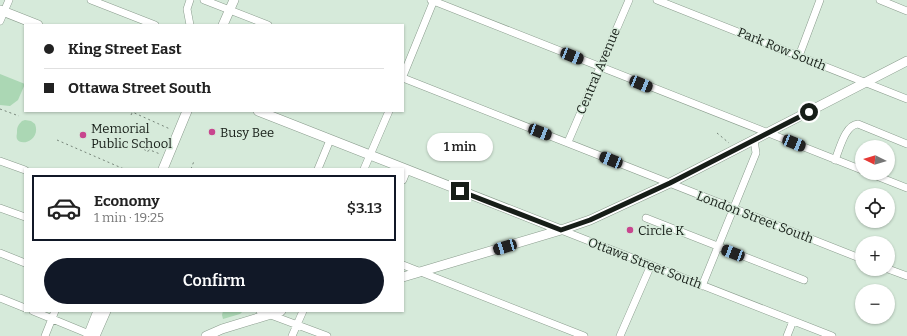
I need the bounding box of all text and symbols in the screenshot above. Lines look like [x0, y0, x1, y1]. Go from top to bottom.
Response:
street label: Park Row South [735, 24, 829, 74]
street label: Central Avenue [573, 25, 623, 117]
text: King Street East [68, 40, 182, 58]
car [559, 46, 585, 66]
car [628, 74, 654, 94]
text: Ottawa Street South [68, 79, 211, 97]
route start [800, 103, 818, 121]
place label: Memorial Public School [91, 121, 172, 151]
car [527, 122, 553, 142]
place label: Busy Bee [220, 125, 274, 140]
marker: Busy Bee [207, 127, 217, 137]
marker: Memorial Public School [78, 130, 88, 140]
callout: 1 min [427, 133, 493, 161]
car [781, 133, 807, 153]
text: 1 min [444, 139, 476, 154]
north arrow [855, 140, 895, 180]
map controls [855, 140, 895, 324]
car [598, 150, 624, 170]
route end [451, 182, 469, 200]
street label: London Street South [694, 188, 816, 246]
button: locate [855, 188, 895, 228]
icon: car [46, 190, 82, 226]
text: Economy [94, 192, 160, 210]
text: $3.13 [347, 199, 382, 217]
text: 1 min · 19:25 [94, 210, 164, 225]
place label: Circle K [638, 223, 685, 238]
marker: Circle K [625, 225, 635, 235]
street label: Ottawa Street South [586, 234, 704, 292]
button: + [855, 236, 895, 276]
car [492, 238, 518, 256]
car [720, 243, 746, 263]
button: Confirm [44, 258, 384, 304]
button: − [855, 284, 895, 324]

